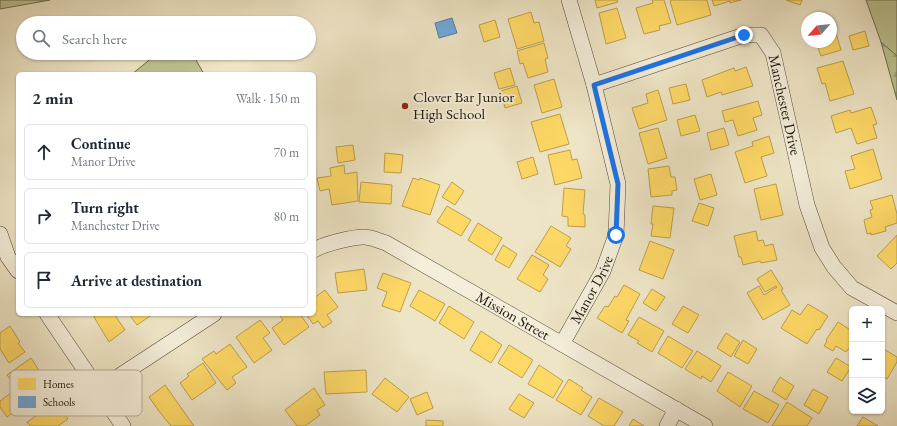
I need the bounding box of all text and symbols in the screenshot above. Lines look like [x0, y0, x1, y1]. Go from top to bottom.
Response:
north arrow [801, 12, 837, 48]
search box [16, 16, 316, 60]
route end [735, 26, 753, 44]
icon: search [30, 27, 52, 49]
text: Search here [62, 29, 127, 48]
street label: Manchester Drive [765, 53, 806, 157]
text: 2 min [32, 87, 73, 109]
place label: Clover Bar Junior High School [413, 87, 514, 123]
text: Walk · 150 m [236, 90, 300, 107]
marker: Clover Bar Junior High School [400, 101, 410, 111]
text: Continue [71, 134, 131, 153]
icon: ahead [33, 141, 55, 163]
text: 70 m [274, 144, 299, 161]
text: Manor Drive [71, 153, 136, 170]
text: Turn right [71, 198, 139, 217]
icon: right [33, 205, 55, 227]
text: 80 m [274, 208, 299, 225]
text: Manchester Drive [71, 217, 160, 234]
route start [607, 226, 625, 244]
street label: Manor Drive [565, 253, 617, 327]
icon: arrive [33, 269, 55, 291]
text: Arrive at destination [71, 271, 202, 290]
street label: Mission Street [473, 287, 554, 344]
map controls [849, 306, 885, 414]
button: + [849, 306, 885, 342]
button: − [849, 342, 885, 378]
legend [10, 370, 142, 416]
text: Homes [43, 377, 74, 391]
button: layers [849, 378, 885, 414]
text: Schools [43, 395, 76, 409]

